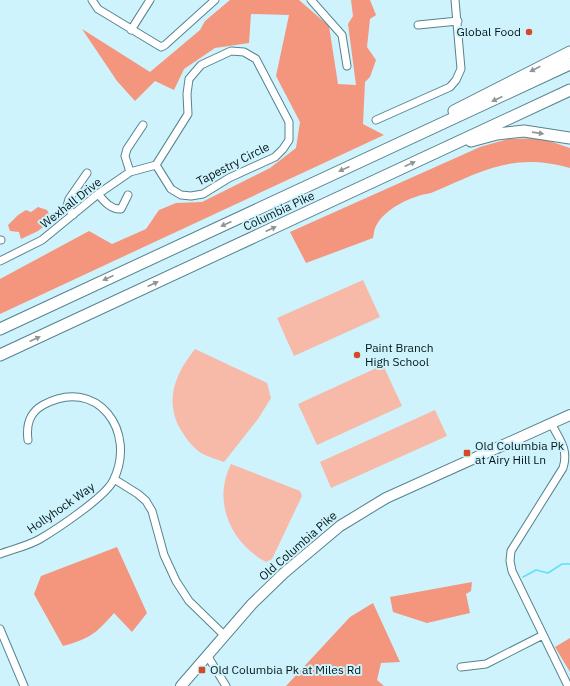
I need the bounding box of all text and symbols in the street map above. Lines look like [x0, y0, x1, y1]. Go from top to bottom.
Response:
place label: Global Food [456, 24, 521, 39]
marker: Global Food [524, 27, 534, 37]
one-way arrow [529, 66, 541, 72]
one-way arrow [491, 96, 502, 102]
one-way arrow [532, 130, 544, 136]
street label: Tapestry Circle [194, 139, 272, 188]
one-way arrow [404, 161, 416, 167]
one-way arrow [339, 166, 350, 172]
street label: Wexhall Drive [37, 174, 105, 231]
street label: Columbia Pike [241, 187, 317, 234]
one-way arrow [221, 221, 232, 227]
one-way arrow [265, 226, 277, 232]
one-way arrow [103, 275, 114, 281]
one-way arrow [147, 281, 159, 287]
one-way arrow [30, 336, 41, 342]
place label: Paint Branch High School [365, 340, 434, 369]
marker: Paint Branch High School [352, 350, 362, 360]
place label: Old Columbia Pk at Airy Hill Ln [475, 438, 565, 467]
marker: Old Columbia Pk at Airy Hill Ln [462, 448, 472, 458]
street label: Hollyhock Way [24, 479, 97, 536]
street label: Old Columbia Pike [256, 507, 340, 584]
place label: Old Columbia Pk at Miles Rd [210, 662, 361, 677]
marker: Old Columbia Pk at Miles Rd [197, 665, 207, 675]

